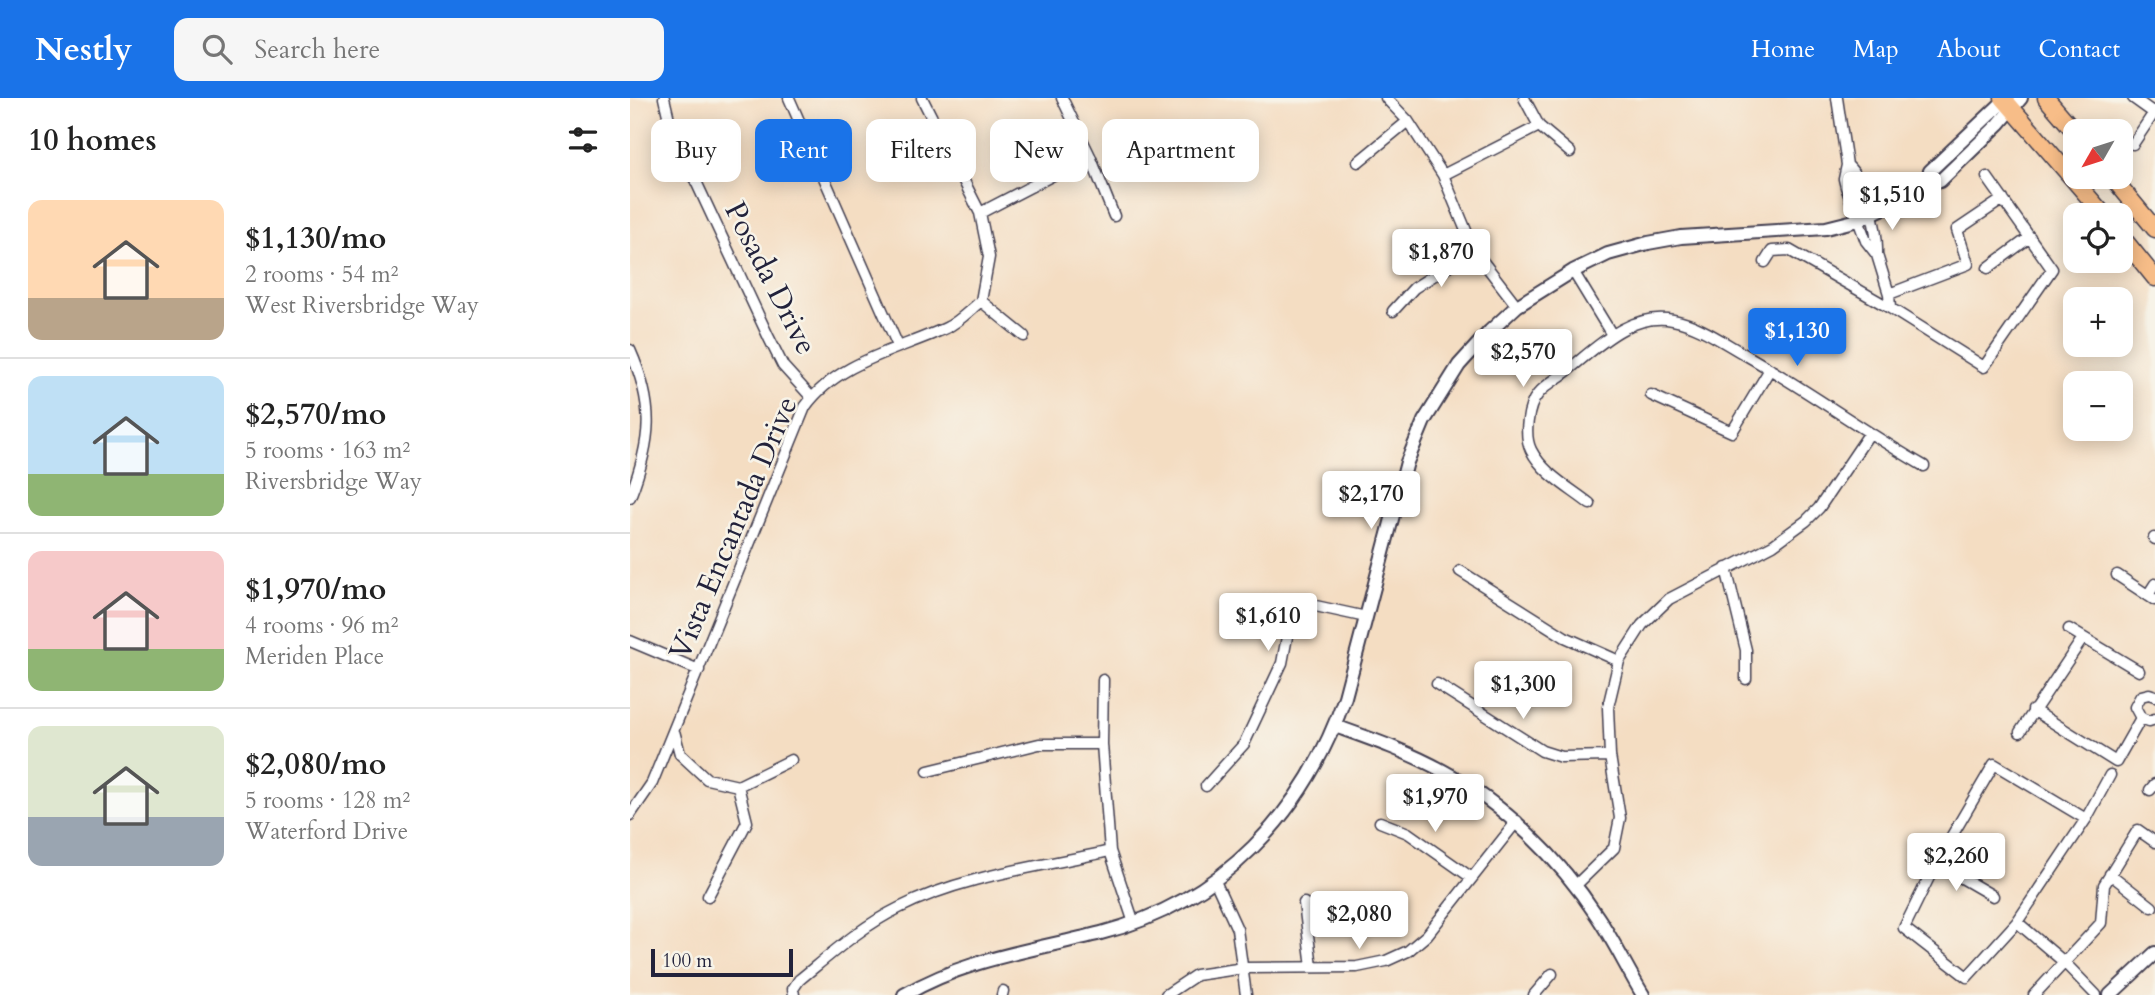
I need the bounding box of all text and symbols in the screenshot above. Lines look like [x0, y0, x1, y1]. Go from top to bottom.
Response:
search box [174, 18, 664, 81]
text: Nestly [35, 27, 132, 72]
icon: search [198, 30, 236, 68]
text: Search here [254, 32, 380, 67]
text: Home [1751, 33, 1815, 66]
text: Map [1853, 33, 1899, 66]
text: About [1937, 33, 2001, 66]
text: Contact [2039, 33, 2120, 66]
chip: Buy [651, 119, 741, 182]
chip: Rent [755, 119, 852, 182]
chip: Filters [866, 119, 976, 182]
chip: New [990, 119, 1088, 182]
chip: Apartment [1102, 119, 1259, 182]
north arrow [2063, 119, 2133, 189]
map controls [2063, 119, 2133, 441]
text: 10 homes [28, 120, 157, 161]
icon: filters [564, 121, 602, 159]
pin: $1,510 [1835, 172, 1949, 232]
text: $1,510 [1859, 179, 1925, 210]
street label: Posada Drive [714, 195, 827, 362]
button: locate [2063, 203, 2133, 273]
text: $1,130/mo [245, 218, 386, 259]
icon: home [84, 228, 168, 312]
pin: $1,870 [1384, 230, 1498, 289]
text: $1,870 [1408, 236, 1474, 267]
text: 2 rooms · 54 m² [245, 259, 398, 290]
button: + [2063, 287, 2133, 357]
text: West Riversbridge Way [245, 290, 479, 321]
pin: $1,130 [1740, 308, 1854, 368]
text: $1,130 [1764, 315, 1830, 346]
pin: $2,570 [1466, 330, 1580, 389]
text: $2,570 [1490, 336, 1556, 367]
button: − [2063, 371, 2133, 441]
street label: Vista Encantada Drive [659, 390, 807, 666]
text: $2,570/mo [245, 394, 386, 435]
icon: home [84, 404, 168, 488]
text: 5 rooms · 163 m² [245, 435, 410, 466]
text: Riversbridge Way [245, 466, 422, 497]
pin: $2,170 [1314, 472, 1428, 531]
text: $2,170 [1338, 478, 1404, 509]
text: $1,970/mo [245, 569, 386, 610]
icon: home [84, 579, 168, 663]
pin: $1,610 [1211, 594, 1325, 653]
text: $1,610 [1235, 600, 1301, 631]
text: 4 rooms · 96 m² [245, 610, 398, 641]
text: Meriden Place [245, 641, 384, 672]
pin: $1,300 [1466, 662, 1580, 721]
text: $1,300 [1490, 668, 1556, 699]
text: $2,080/mo [245, 744, 386, 785]
icon: home [84, 754, 168, 838]
pin: $1,970 [1378, 774, 1492, 834]
text: $1,970 [1402, 781, 1468, 812]
text: 5 rooms · 128 m² [245, 785, 410, 816]
text: Waterford Drive [245, 816, 408, 847]
pin: $2,260 [1899, 834, 2013, 893]
text: $2,260 [1923, 840, 1989, 871]
pin: $2,080 [1302, 892, 1416, 951]
text: $2,080 [1326, 898, 1392, 929]
scale bar [651, 946, 793, 978]
text: 100 m [662, 948, 712, 974]

